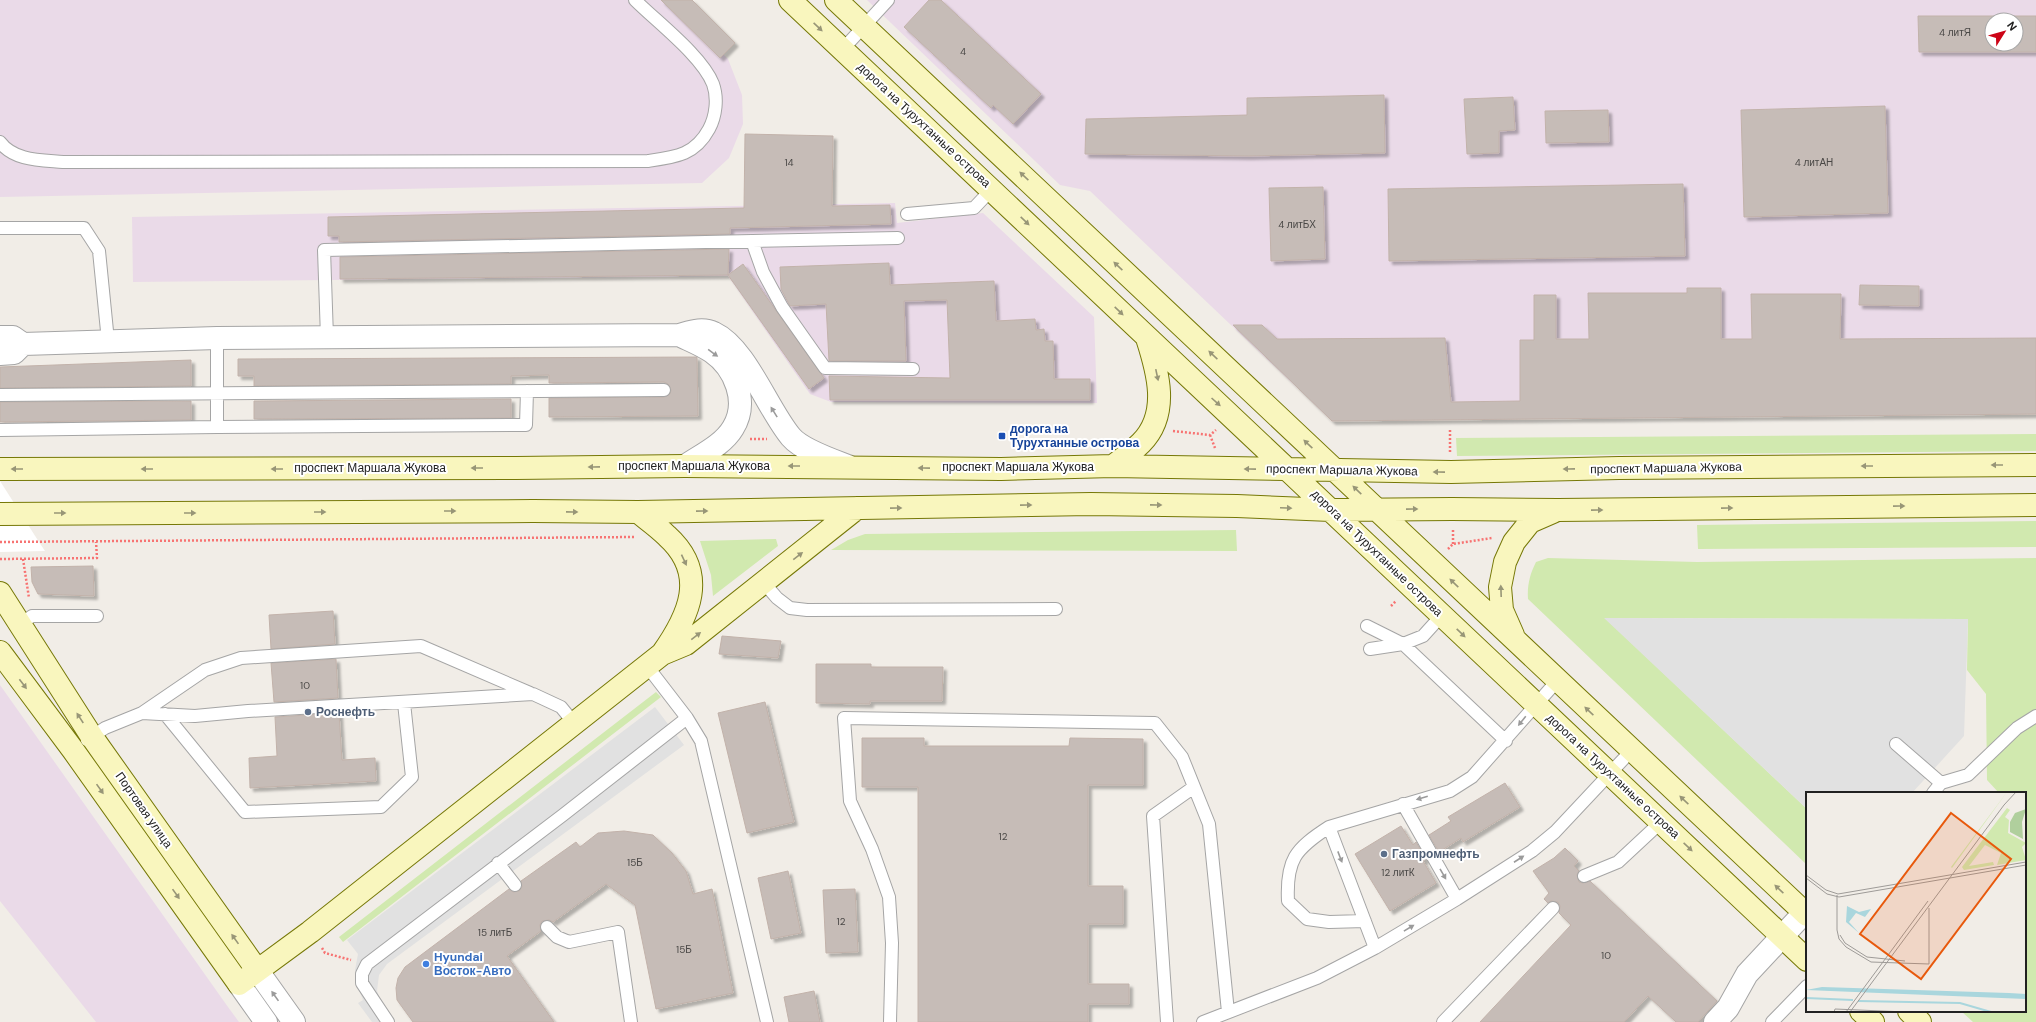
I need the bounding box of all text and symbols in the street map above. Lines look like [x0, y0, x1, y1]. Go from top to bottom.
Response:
north arrow [1984, 12, 2024, 52]
text: N [2004, 19, 2020, 33]
one-way arrow [813, 22, 824, 31]
house number: 4 литЯ [1939, 26, 1971, 39]
house number: 4 [960, 45, 966, 58]
street label: дорога на Турухтанные острова [854, 59, 994, 191]
house number: 14 [784, 156, 794, 169]
house number: 4 литАН [1795, 156, 1833, 169]
one-way arrow [1019, 171, 1029, 181]
one-way arrow [1020, 216, 1030, 226]
house number: 4 литБХ [1278, 218, 1316, 231]
one-way arrow [1113, 261, 1123, 270]
one-way arrow [1114, 306, 1124, 316]
one-way arrow [708, 349, 718, 357]
one-way arrow [1208, 350, 1218, 360]
one-way arrow [1155, 368, 1161, 381]
one-way arrow [1211, 397, 1221, 407]
one-way arrow [770, 406, 778, 417]
place label: дорога на Турухтанные острова [1010, 421, 1139, 451]
marker: дорога на Турухтанные острова [997, 431, 1007, 441]
one-way arrow [1303, 439, 1313, 449]
street label: проспект Маршала Жукова [618, 458, 770, 474]
street label: проспект Маршала Жукова [942, 459, 1094, 475]
street label: проспект Маршала Жукова [1590, 459, 1742, 477]
street label: проспект Маршала Жукова [294, 460, 446, 476]
street label: проспект Маршала Жукова [1266, 461, 1418, 479]
one-way arrow [1990, 462, 2003, 468]
one-way arrow [787, 463, 800, 469]
one-way arrow [1860, 463, 1873, 469]
one-way arrow [587, 464, 600, 470]
one-way arrow [918, 464, 930, 471]
one-way arrow [470, 465, 483, 471]
one-way arrow [1244, 465, 1256, 472]
one-way arrow [10, 466, 23, 472]
one-way arrow [140, 466, 153, 472]
one-way arrow [270, 466, 283, 472]
one-way arrow [1562, 466, 1575, 472]
one-way arrow [1432, 469, 1445, 475]
one-way arrow [1352, 485, 1362, 495]
street label: дорога на Турухтанные острова [1308, 486, 1446, 620]
one-way arrow [1020, 502, 1032, 509]
one-way arrow [1150, 502, 1163, 508]
one-way arrow [1893, 503, 1905, 510]
one-way arrow [890, 505, 903, 511]
one-way arrow [1280, 505, 1293, 511]
one-way arrow [1721, 505, 1734, 511]
one-way arrow [1406, 506, 1418, 513]
one-way arrow [1591, 507, 1604, 513]
one-way arrow [444, 508, 456, 515]
one-way arrow [696, 508, 709, 514]
one-way arrow [314, 509, 327, 515]
one-way arrow [566, 509, 579, 515]
one-way arrow [54, 510, 67, 516]
one-way arrow [184, 510, 197, 516]
one-way arrow [793, 551, 804, 560]
one-way arrow [681, 554, 687, 566]
one-way arrow [1449, 578, 1459, 588]
one-way arrow [1498, 584, 1504, 597]
one-way arrow [1456, 628, 1466, 638]
one-way arrow [690, 632, 701, 640]
one-way arrow [19, 678, 27, 689]
house number: 10 [300, 679, 310, 692]
place label: Роснефть [316, 704, 375, 720]
one-way arrow [1584, 706, 1594, 716]
marker: Роснефть [303, 707, 313, 717]
street label: дорога на Турухтанные острова [1543, 710, 1683, 842]
one-way arrow [76, 712, 83, 724]
one-way arrow [1518, 715, 1527, 726]
street label: Портовая улица [112, 769, 176, 851]
one-way arrow [96, 783, 104, 794]
inset map [1806, 792, 2026, 1012]
one-way arrow [1416, 795, 1428, 801]
one-way arrow [1679, 795, 1689, 804]
house number: 12 [999, 830, 1008, 843]
one-way arrow [1683, 843, 1693, 852]
place label: Газпромнефть [1392, 846, 1480, 862]
marker: Газпромнефть [1379, 849, 1389, 859]
one-way arrow [1338, 851, 1344, 863]
house number: 15Б [627, 856, 643, 869]
one-way arrow [1513, 856, 1525, 863]
house number: 12 литК [1381, 866, 1415, 879]
one-way arrow [1440, 868, 1447, 880]
one-way arrow [1773, 884, 1784, 893]
one-way arrow [172, 889, 180, 900]
house number: 12 [837, 915, 846, 928]
one-way arrow [1403, 924, 1415, 931]
house number: 15 литБ [478, 926, 513, 939]
one-way arrow [231, 933, 239, 944]
house number: 15Б [676, 943, 692, 956]
place label: Hyundai Восток-Авто [434, 949, 511, 979]
house number: 10 [1601, 949, 1611, 962]
marker: Hyundai Восток-Авто [421, 959, 431, 969]
one-way arrow [271, 991, 279, 1002]

